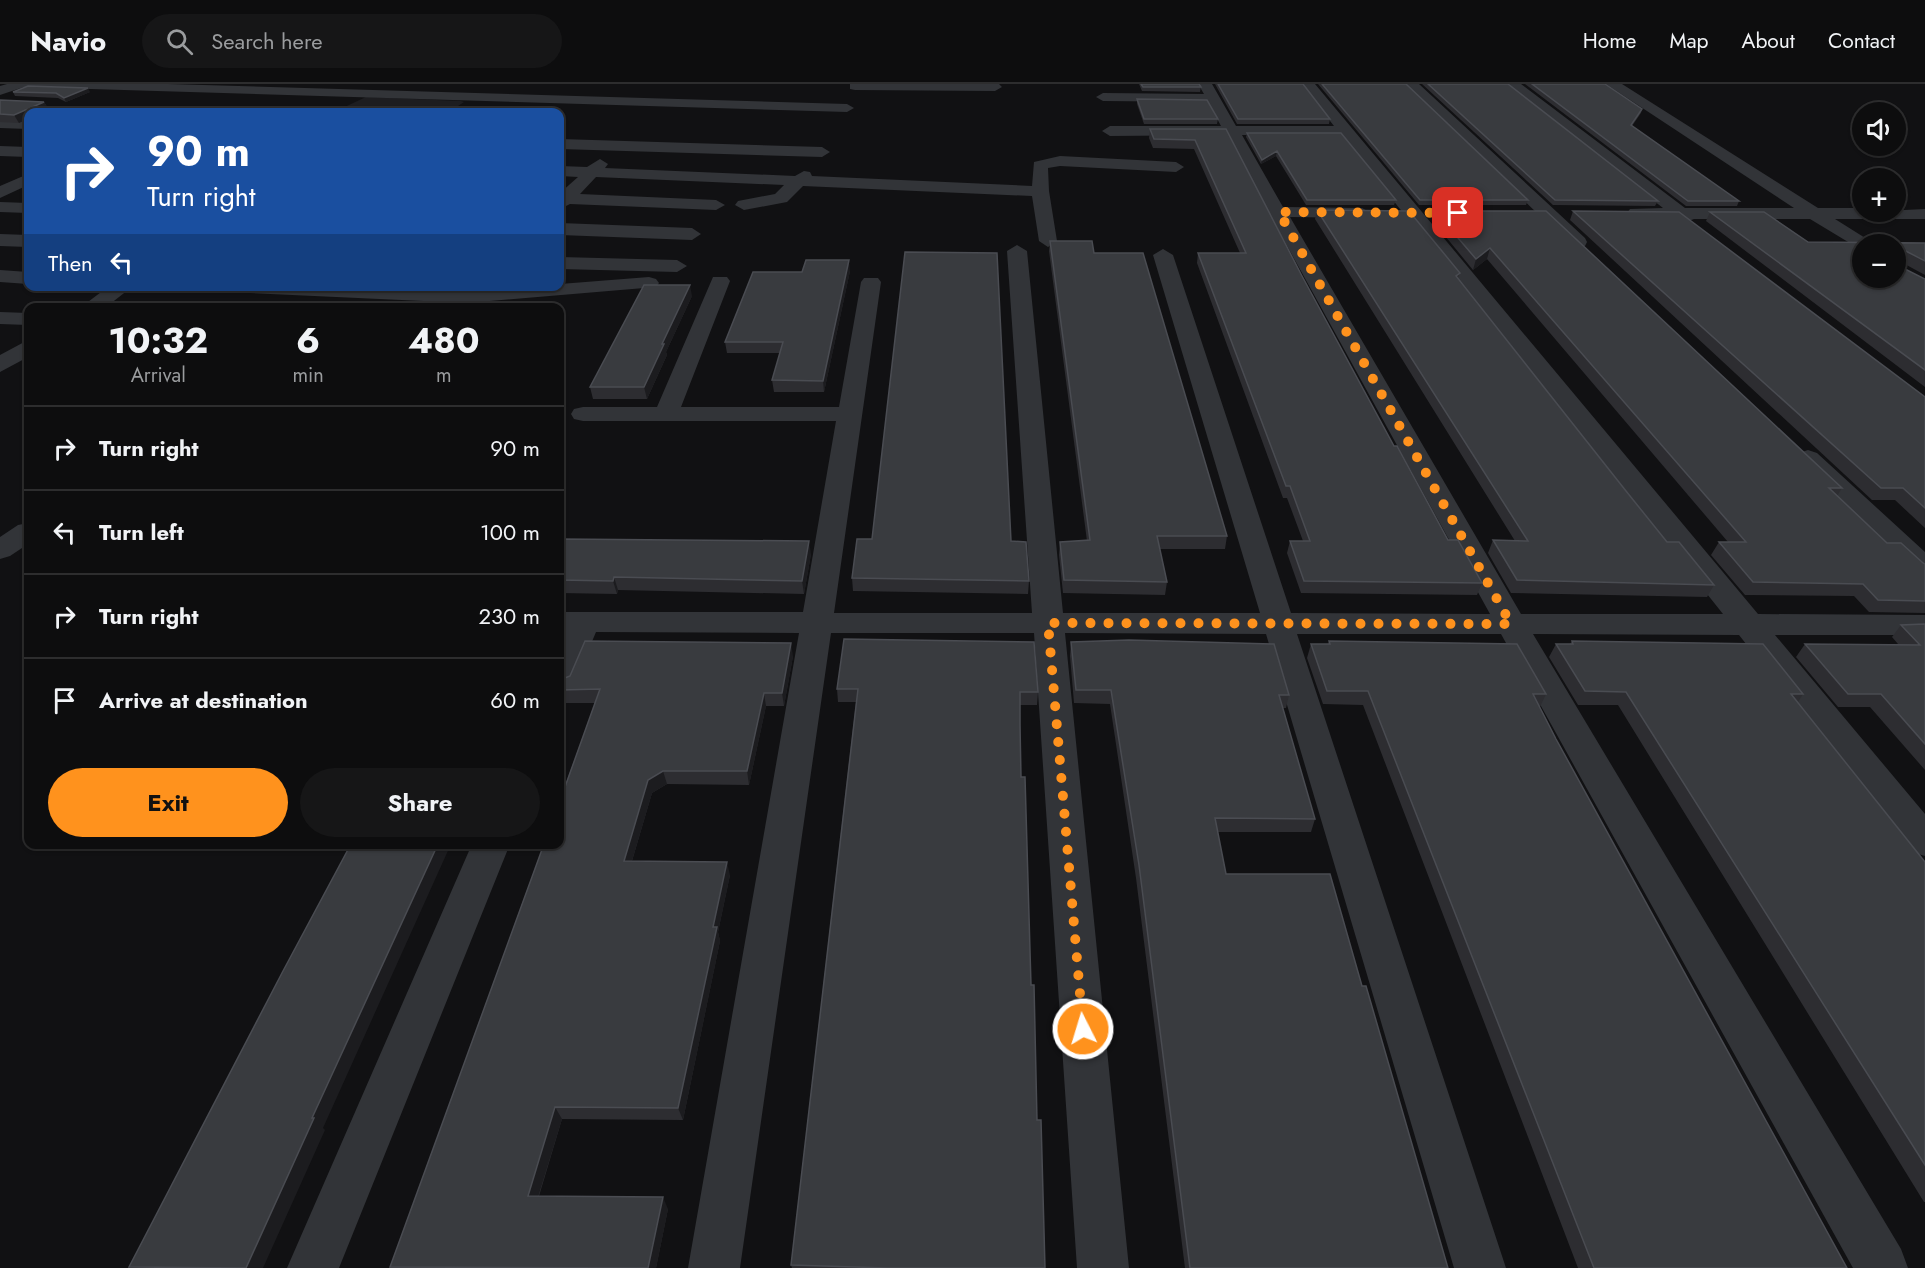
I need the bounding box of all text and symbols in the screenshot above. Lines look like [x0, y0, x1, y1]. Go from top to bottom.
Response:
search box [142, 14, 562, 68]
text: Navio [30, 21, 106, 62]
icon: search [163, 25, 196, 58]
text: Search here [211, 25, 322, 57]
text: Home [1583, 26, 1636, 56]
text: Map [1669, 26, 1709, 56]
text: About [1742, 26, 1795, 56]
text: Contact [1828, 26, 1895, 56]
map controls [1852, 102, 1906, 288]
button: sound [1852, 102, 1906, 156]
text: 90 m [147, 121, 250, 182]
icon: right [48, 132, 126, 210]
button: + [1852, 168, 1906, 222]
text: Turn right [147, 177, 255, 216]
pin [1432, 187, 1483, 238]
icon: arrive [1441, 196, 1474, 229]
button: − [1852, 234, 1906, 288]
icon: left [105, 246, 138, 279]
text: Then [48, 247, 93, 279]
text: 10:32 [108, 314, 208, 366]
text: 6 [296, 314, 320, 366]
text: 480 [408, 314, 480, 366]
text: Arrival [131, 361, 186, 390]
text: min [292, 361, 324, 390]
text: m [436, 361, 452, 390]
icon: right [48, 432, 81, 465]
text: Turn right [99, 432, 199, 464]
text: 90 m [490, 432, 540, 464]
icon: left [48, 516, 81, 549]
text: Turn left [99, 516, 184, 548]
text: 100 m [480, 516, 540, 548]
icon: right [48, 600, 81, 633]
text: Turn right [99, 600, 199, 632]
text: 230 m [479, 600, 540, 632]
icon: arrive [48, 684, 81, 717]
text: Arrive at destination [99, 684, 308, 716]
text: 60 m [490, 684, 540, 716]
button: Exit [48, 768, 288, 837]
button: Share [300, 768, 540, 837]
position arrow [1051, 997, 1115, 1061]

